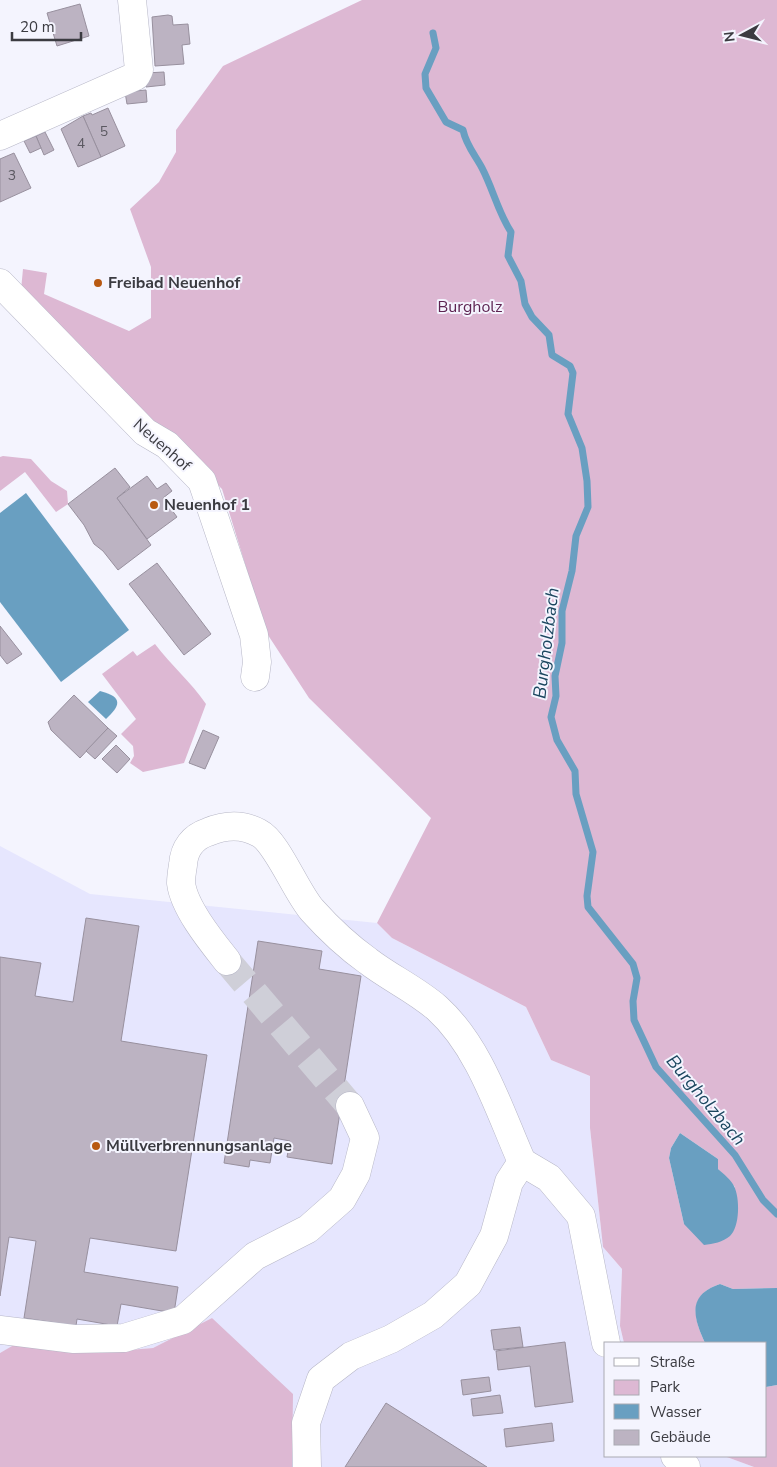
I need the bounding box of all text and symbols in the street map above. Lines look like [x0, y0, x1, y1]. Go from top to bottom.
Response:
scale bar [12, 10, 81, 42]
north arrow [717, 10, 767, 60]
text: 20 m [20, 17, 55, 37]
text: N [720, 30, 740, 43]
house number: 5 [100, 122, 108, 141]
house number: 4 [77, 134, 85, 153]
house number: 3 [8, 166, 16, 185]
place label: Freibad Neuenhof [108, 272, 241, 294]
marker: Freibad Neuenhof [92, 277, 104, 289]
park label: Burgholz [438, 296, 502, 318]
street label: Neuenhof [128, 414, 196, 477]
place label: Neuenhof 1 [164, 494, 250, 516]
marker: Neuenhof 1 [148, 499, 160, 511]
water label: Burgholzbach [527, 586, 565, 700]
water label: Burgholzbach [661, 1050, 751, 1150]
place label: Müllverbrennungsanlage [106, 1135, 292, 1157]
marker: Müllverbrennungsanlage [90, 1140, 102, 1152]
legend [604, 1342, 767, 1457]
text: Straße [650, 1352, 695, 1372]
text: Park [650, 1377, 680, 1397]
text: Wasser [650, 1402, 702, 1422]
text: Gebäude [650, 1427, 711, 1447]

